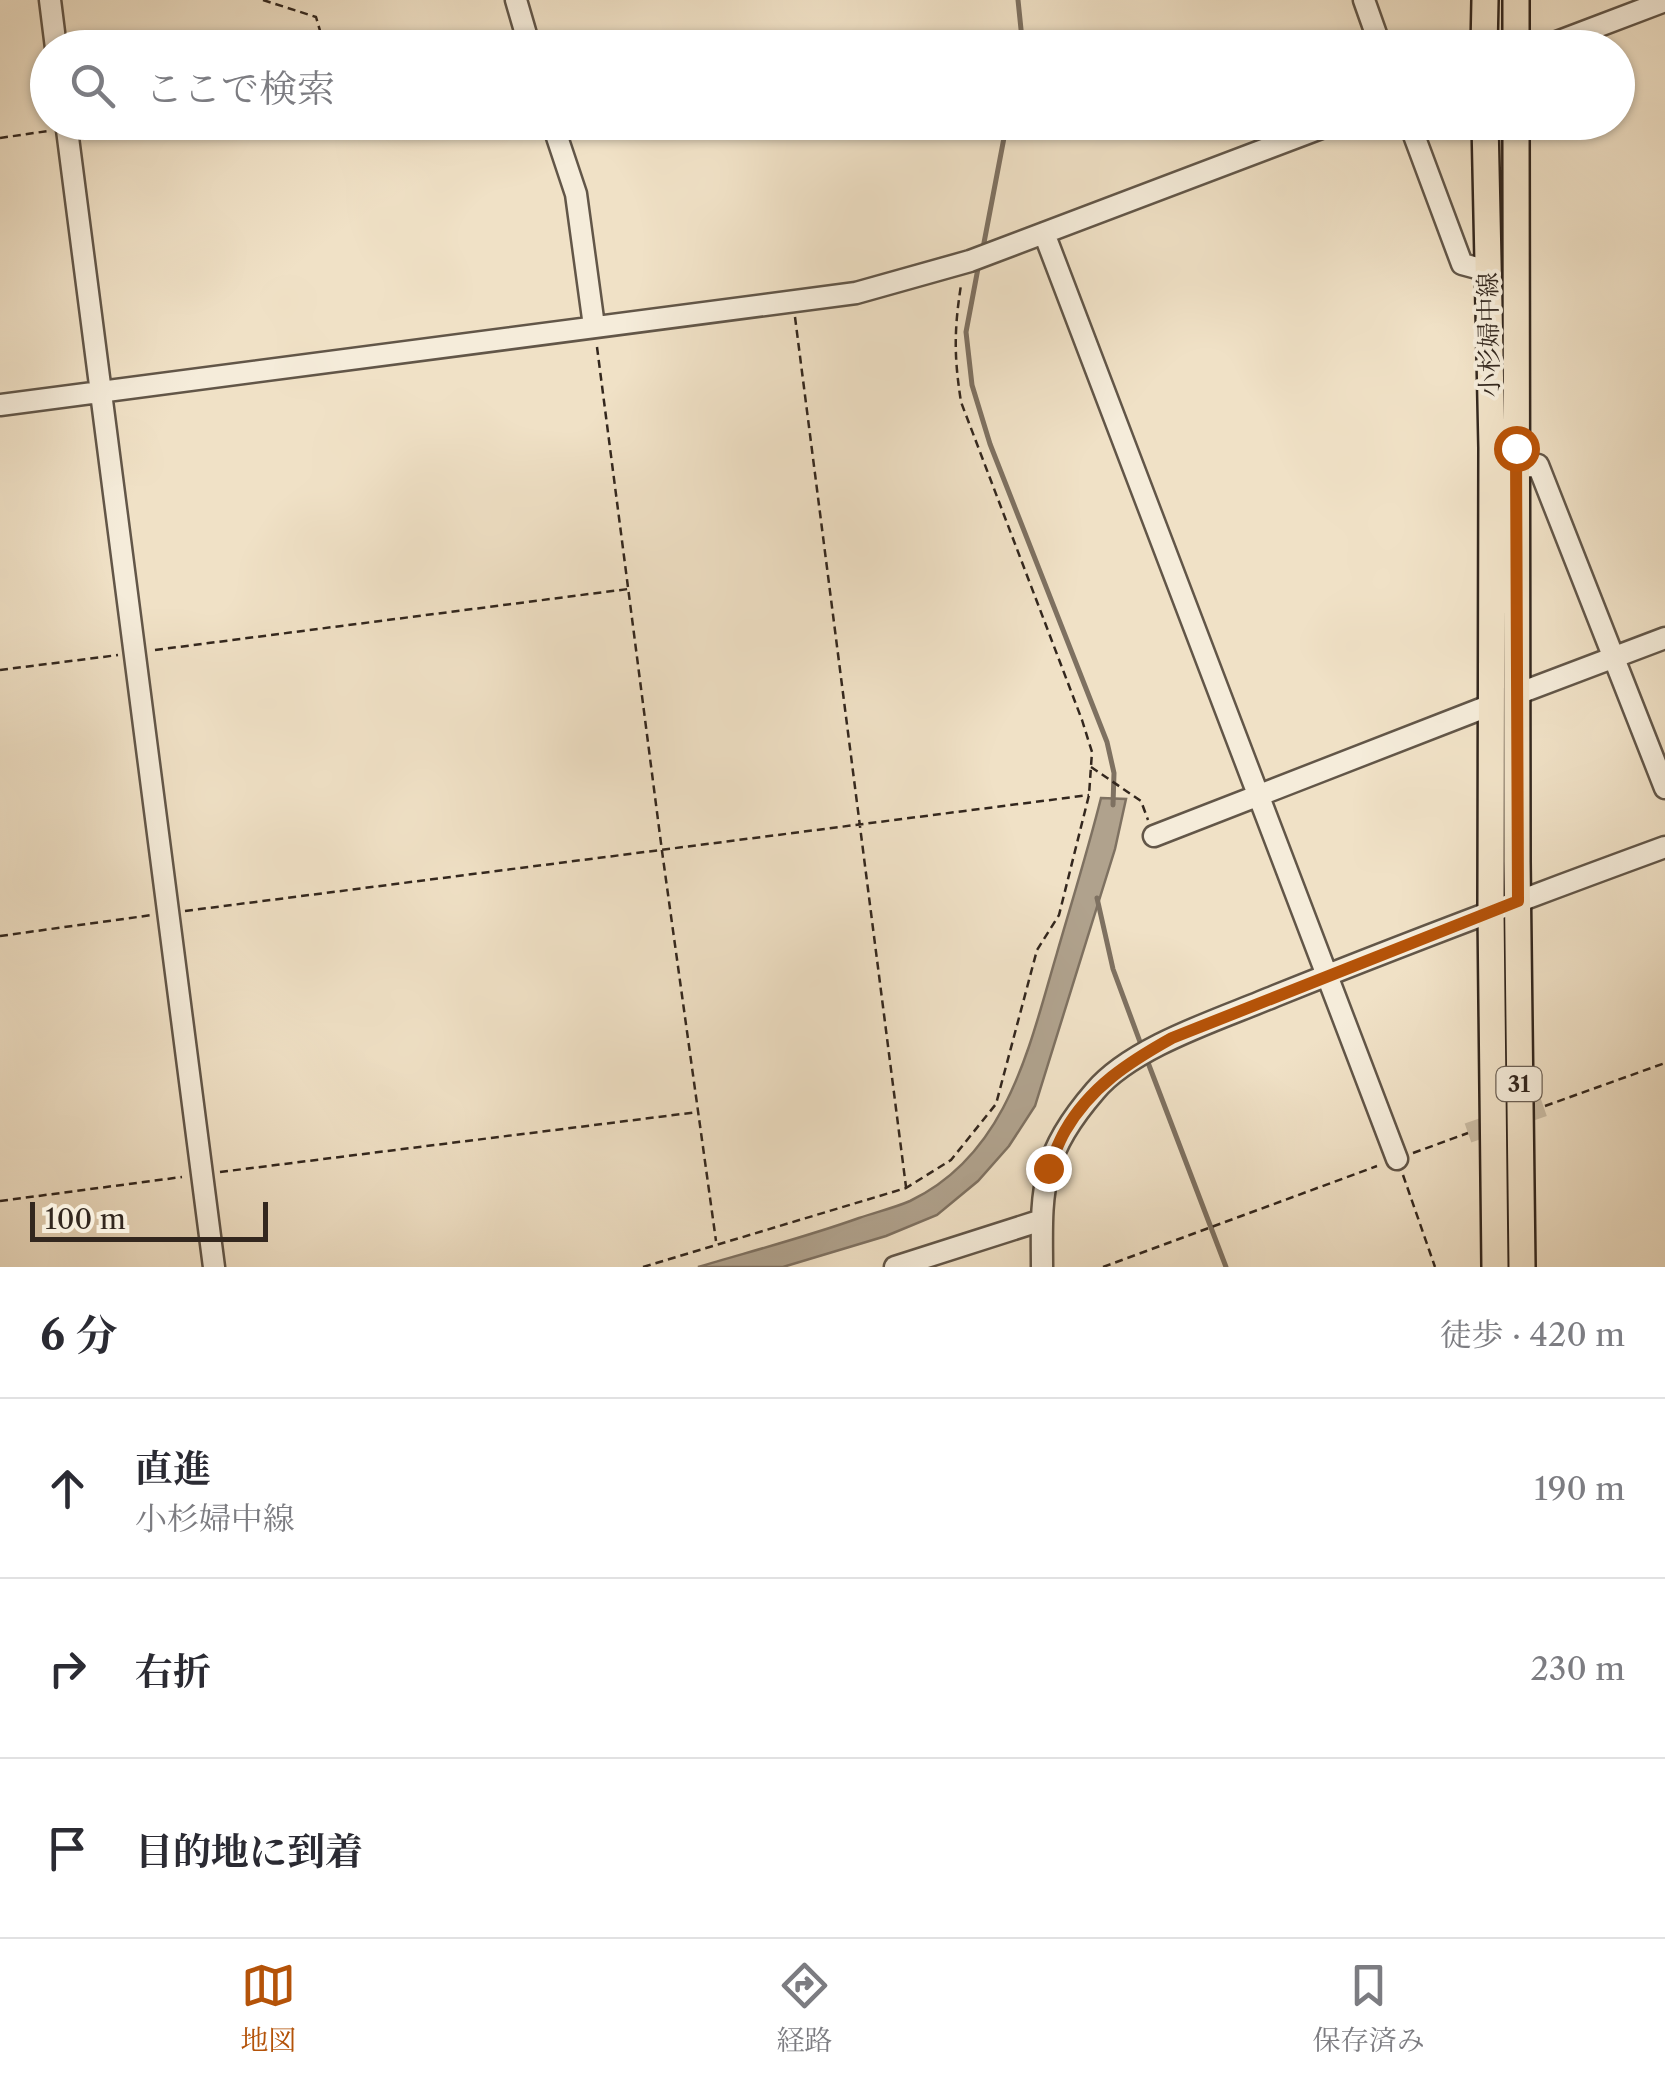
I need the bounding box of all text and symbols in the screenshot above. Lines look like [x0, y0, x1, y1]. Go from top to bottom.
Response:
search box [30, 30, 1635, 140]
icon: search [65, 58, 120, 113]
text: ここで検索 [145, 65, 335, 112]
street label: 小杉婦中線 [1472, 272, 1506, 398]
route start [1494, 426, 1540, 472]
road number: 31 [1496, 1067, 1542, 1101]
route end [1026, 1146, 1072, 1192]
scale bar [30, 1197, 268, 1242]
text: 100 m [45, 1202, 126, 1236]
text: 6 分 [40, 1309, 118, 1361]
text: 徒歩 · 420 m [1439, 1315, 1625, 1354]
text: 直進 [135, 1445, 211, 1492]
icon: ahead [40, 1461, 95, 1516]
text: 190 m [1534, 1469, 1625, 1508]
text: 小杉婦中線 [135, 1499, 295, 1538]
icon: right [40, 1641, 95, 1696]
text: 右折 [135, 1648, 211, 1695]
text: 230 m [1530, 1649, 1625, 1688]
icon: arrive [40, 1821, 95, 1876]
text: 目的地に到着 [135, 1828, 363, 1875]
tab: 地図 [240, 1958, 296, 2058]
tab: 経路 [776, 1958, 833, 2058]
tab: 保存済み [1313, 1958, 1425, 2058]

